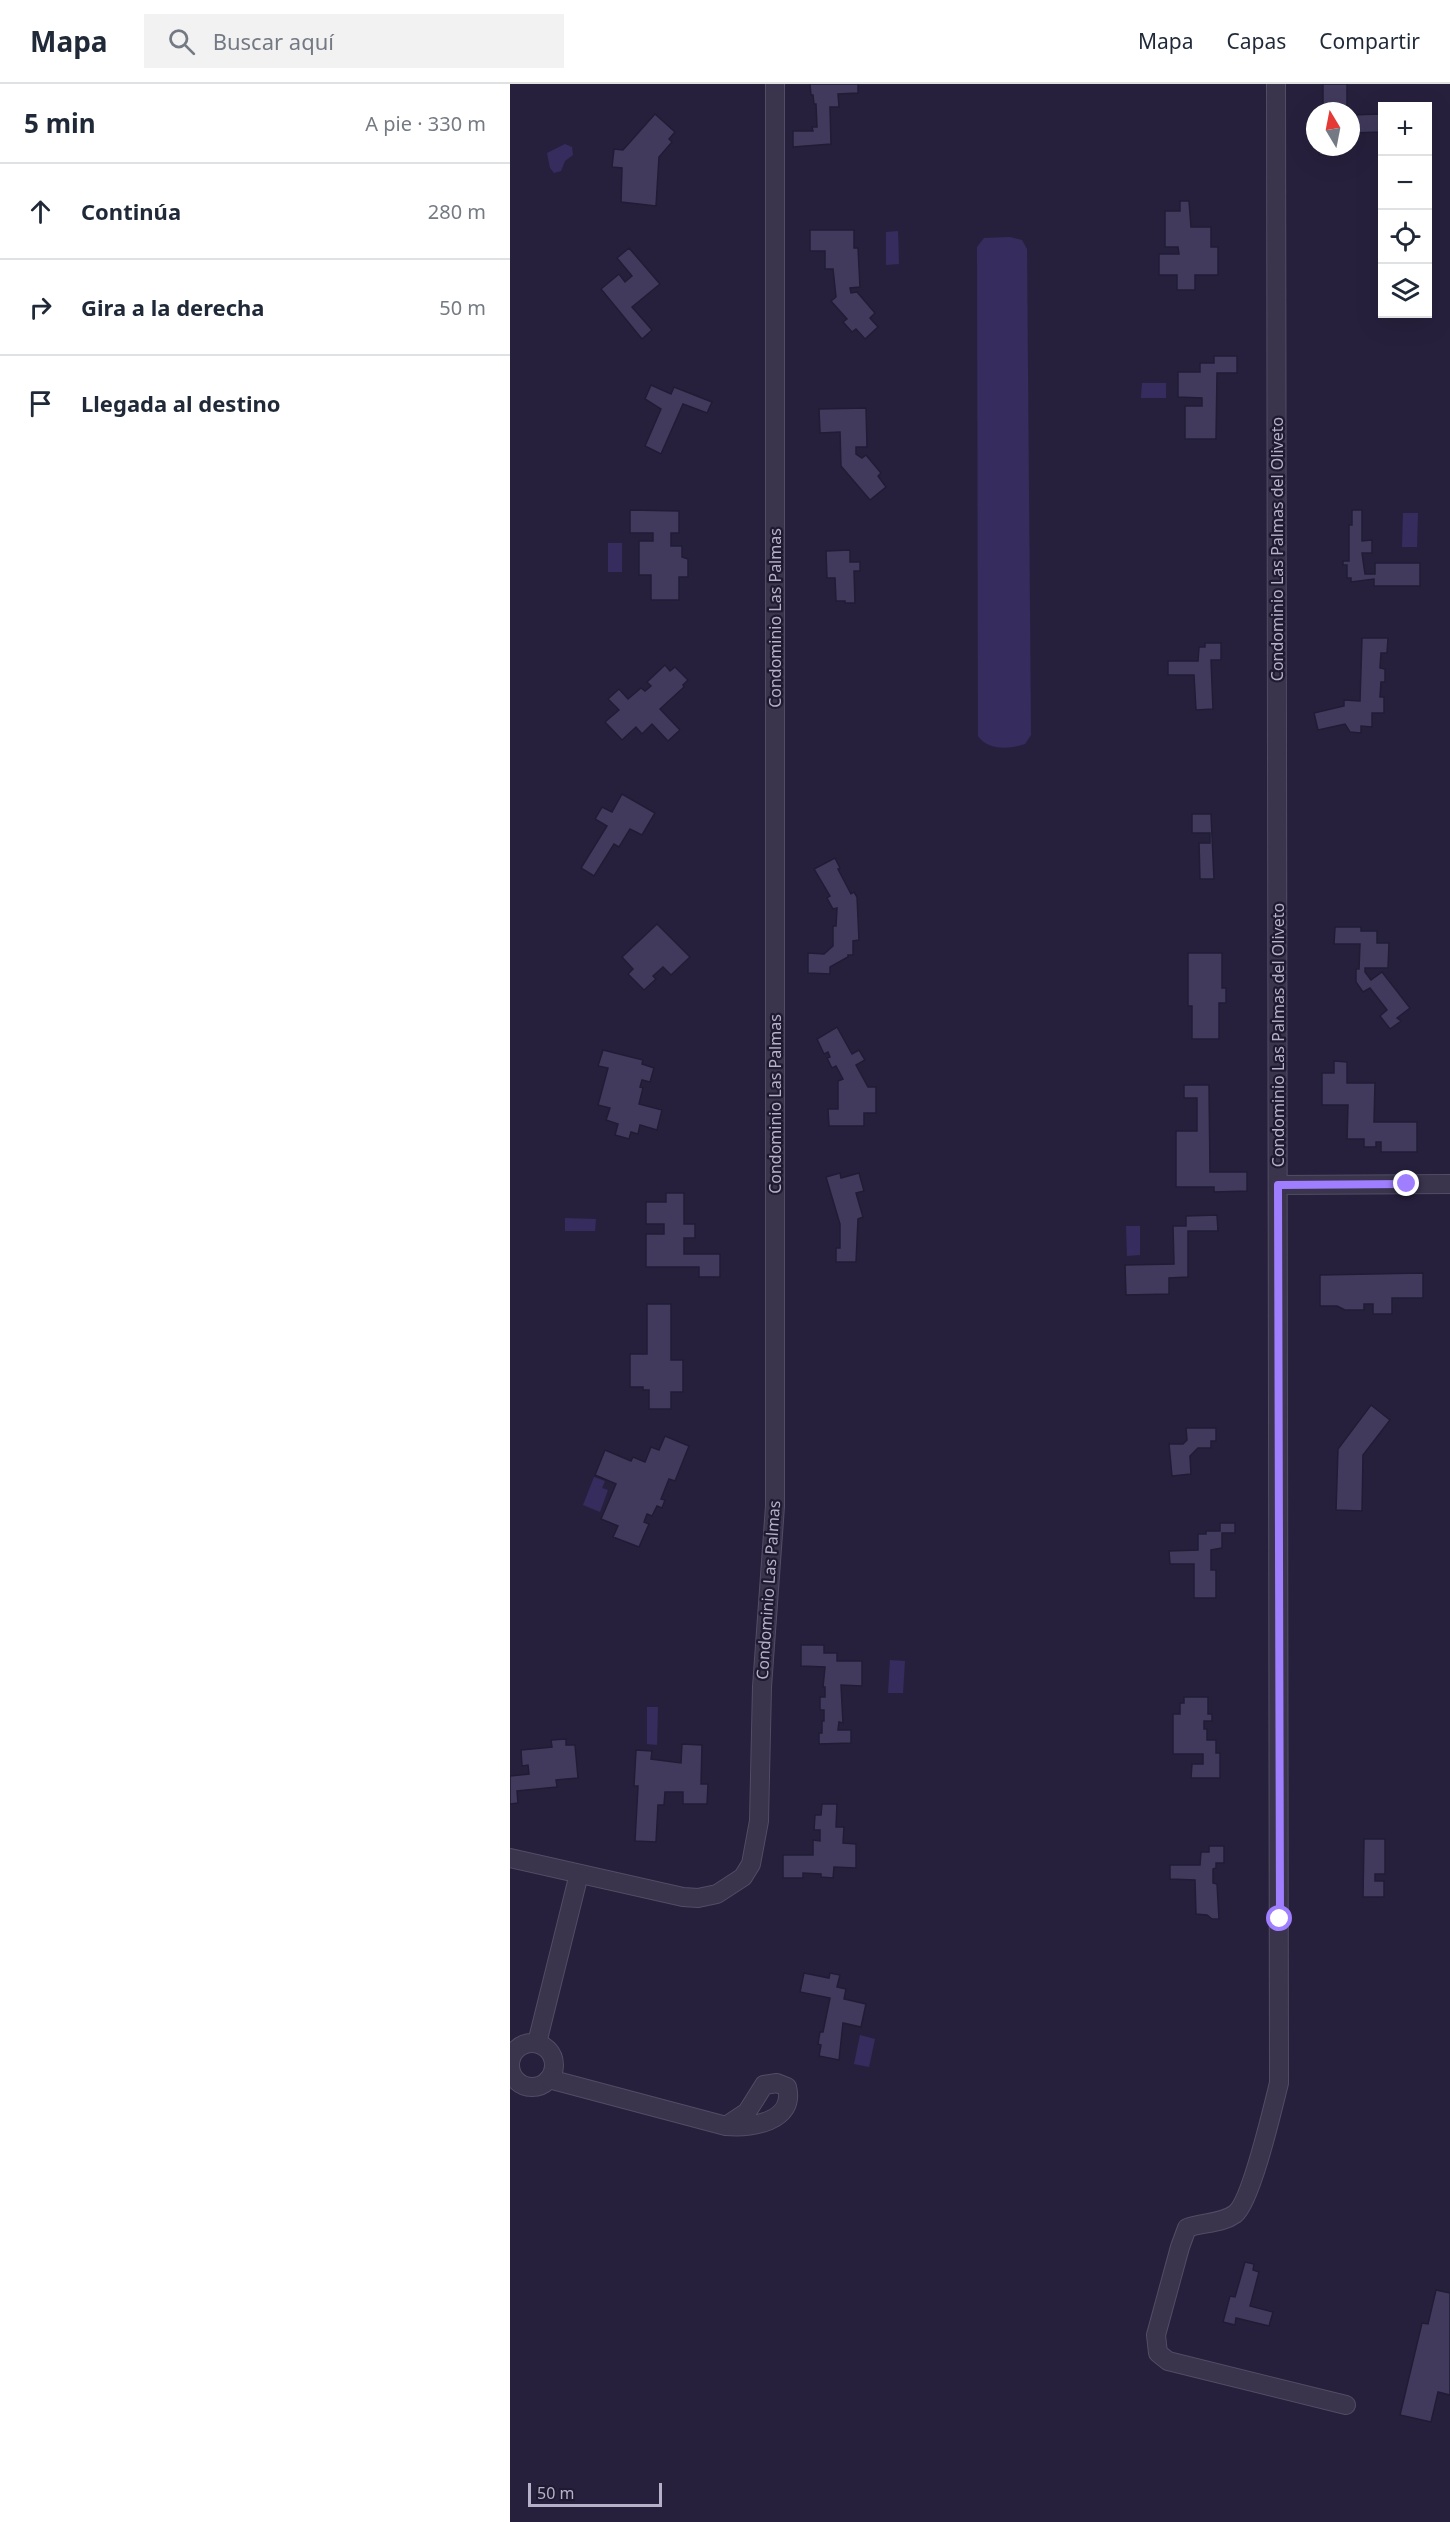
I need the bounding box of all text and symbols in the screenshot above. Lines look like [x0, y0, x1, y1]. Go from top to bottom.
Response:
search box [144, 14, 564, 68]
text: Mapa [30, 22, 108, 60]
icon: search [165, 25, 198, 58]
text: Buscar aquí [213, 26, 334, 56]
text: Mapa [1138, 27, 1194, 55]
text: Capas [1227, 27, 1286, 55]
text: Compartir [1319, 27, 1420, 55]
north arrow [1306, 102, 1360, 156]
map controls [1378, 102, 1432, 318]
button: + [1378, 102, 1432, 156]
text: 5 min [24, 105, 96, 141]
text: A pie · 330 m [365, 110, 486, 137]
button: − [1378, 156, 1432, 210]
icon: ahead [24, 195, 57, 228]
text: Continúa [81, 196, 181, 226]
text: 280 m [428, 198, 486, 225]
button: locate [1378, 210, 1432, 264]
button: layers [1378, 264, 1432, 318]
icon: right [24, 291, 57, 324]
text: Gira a la derecha [81, 292, 265, 322]
text: 50 m [439, 294, 486, 321]
icon: arrive [24, 387, 57, 420]
text: Llegada al destino [81, 388, 281, 418]
street label: Condominio Las Palmas del Oliveto [1266, 417, 1288, 681]
street label: Condominio Las Palmas [764, 528, 786, 708]
street label: Condominio Las Palmas del Oliveto [1267, 903, 1289, 1167]
street label: Condominio Las Palmas [764, 1014, 786, 1194]
route end [1393, 1170, 1419, 1196]
street label: Condominio Las Palmas [751, 1500, 785, 1680]
route start [1266, 1905, 1292, 1931]
scale bar [528, 2480, 662, 2508]
text: 50 m [537, 2482, 574, 2504]

